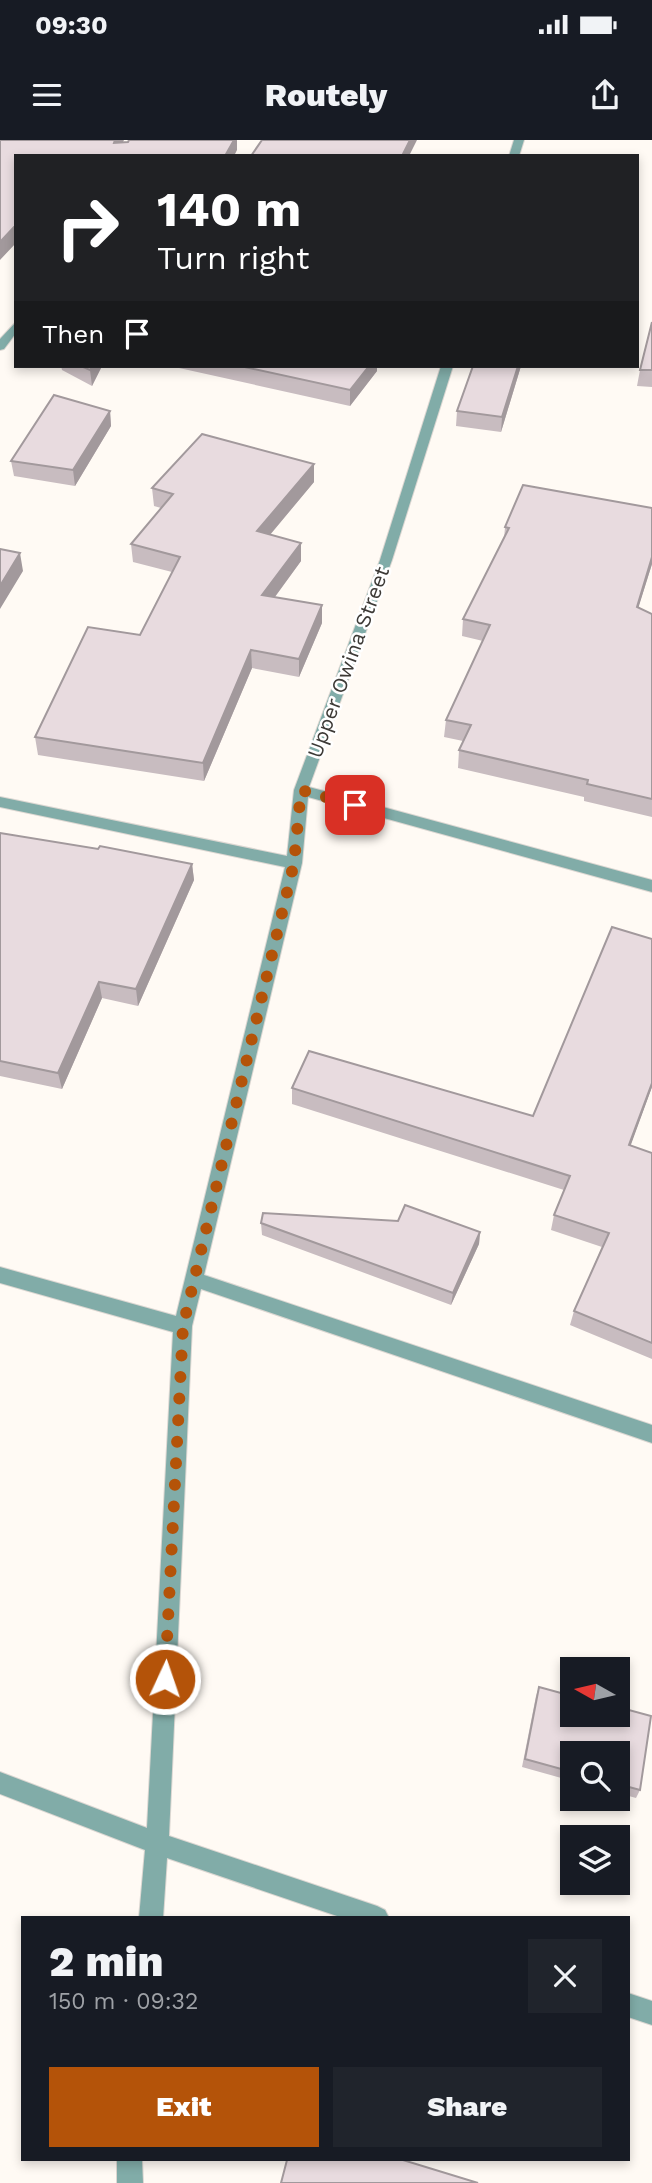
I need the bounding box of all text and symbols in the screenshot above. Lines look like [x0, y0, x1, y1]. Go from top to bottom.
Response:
text: 09:30 [35, 10, 108, 40]
icon: menu [28, 76, 66, 114]
text: Routely [265, 76, 387, 114]
icon: share [586, 76, 624, 114]
text: 140 m [157, 180, 301, 238]
icon: right [42, 182, 133, 273]
text: Turn right [157, 239, 309, 277]
icon: arrive [118, 315, 156, 353]
text: Then [42, 319, 104, 349]
street label: Upper Owina Street [302, 563, 394, 761]
pin [325, 775, 385, 835]
icon: arrive [336, 786, 374, 824]
position arrow [128, 1642, 202, 1716]
north arrow [560, 1657, 630, 1727]
map controls [560, 1657, 630, 1895]
button: search [560, 1741, 630, 1811]
button: layers [560, 1825, 630, 1895]
text: 2 min [49, 1937, 163, 1986]
button: close [528, 1939, 602, 2013]
text: 150 m · 09:32 [49, 1988, 198, 2015]
button: Exit [49, 2067, 319, 2147]
button: Share [333, 2067, 602, 2147]

